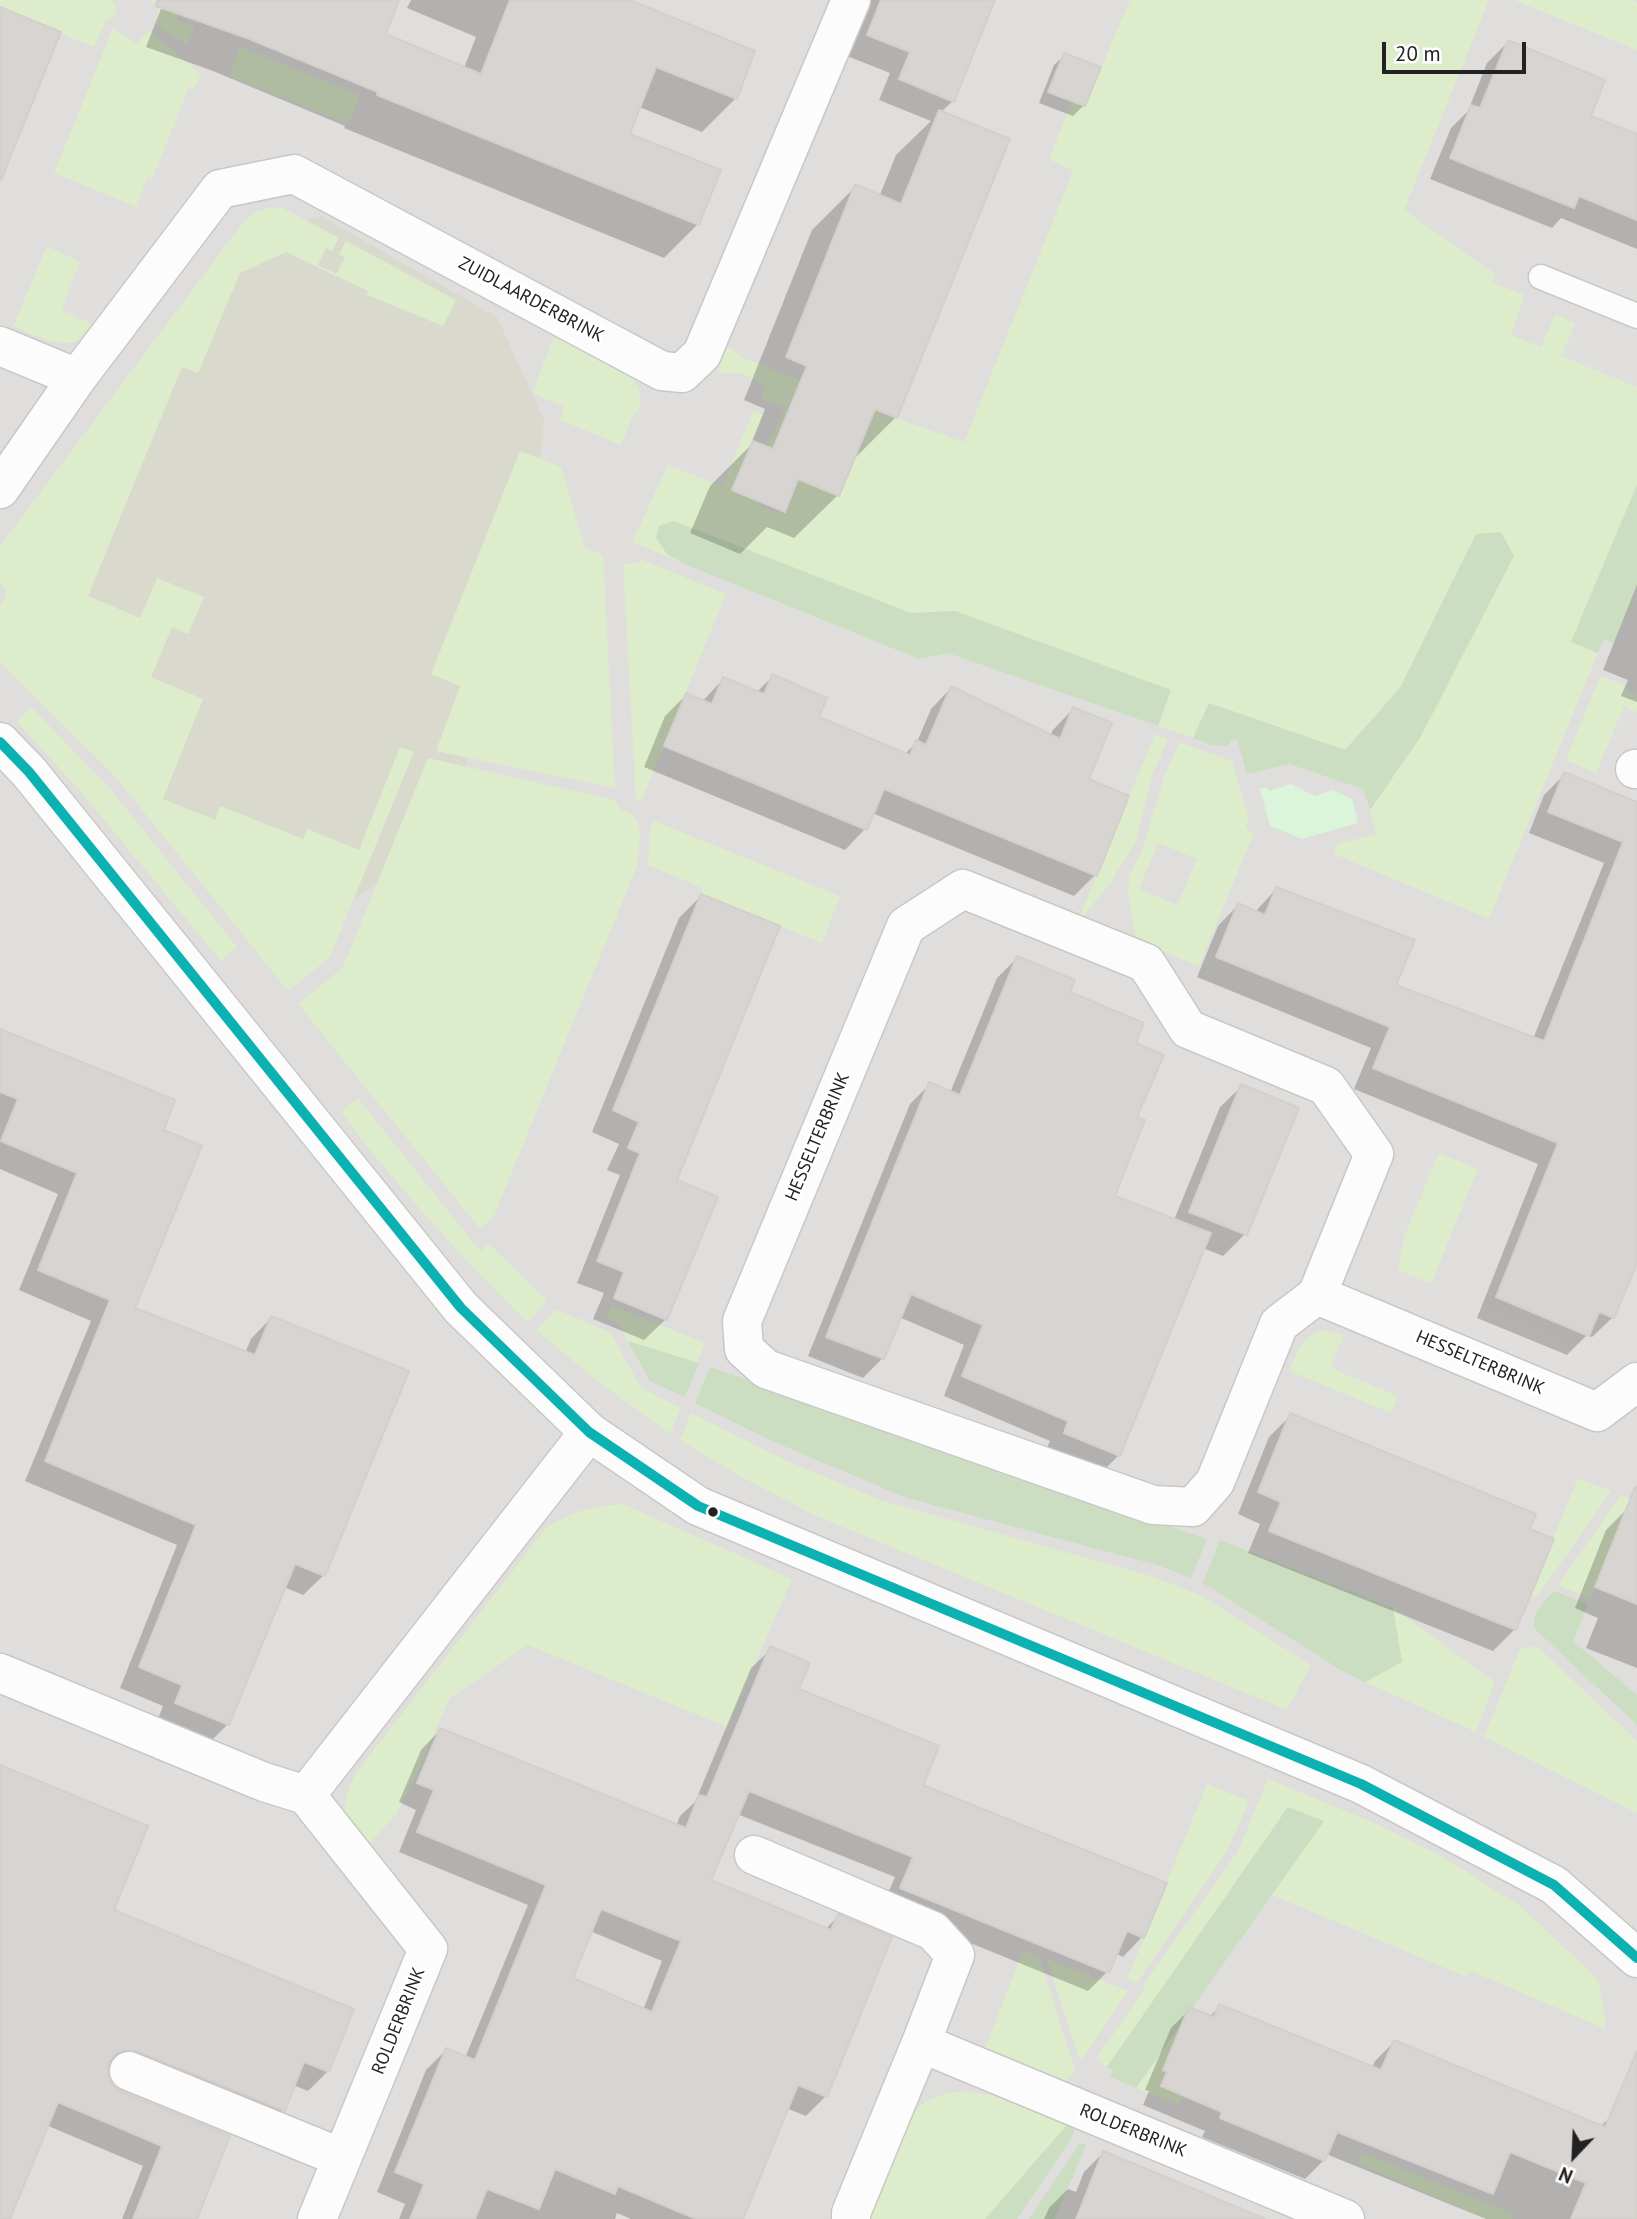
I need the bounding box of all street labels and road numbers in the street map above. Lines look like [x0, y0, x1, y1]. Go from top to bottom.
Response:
street label: ZUIDLAARDERBRINK [455, 253, 607, 347]
street label: HESSELTERBRINK [781, 1069, 855, 1205]
street label: HESSELTERBRINK [1412, 1326, 1548, 1400]
street label: ROLDERBRINK [368, 1964, 430, 2078]
street label: ROLDERBRINK [1076, 2100, 1190, 2162]

